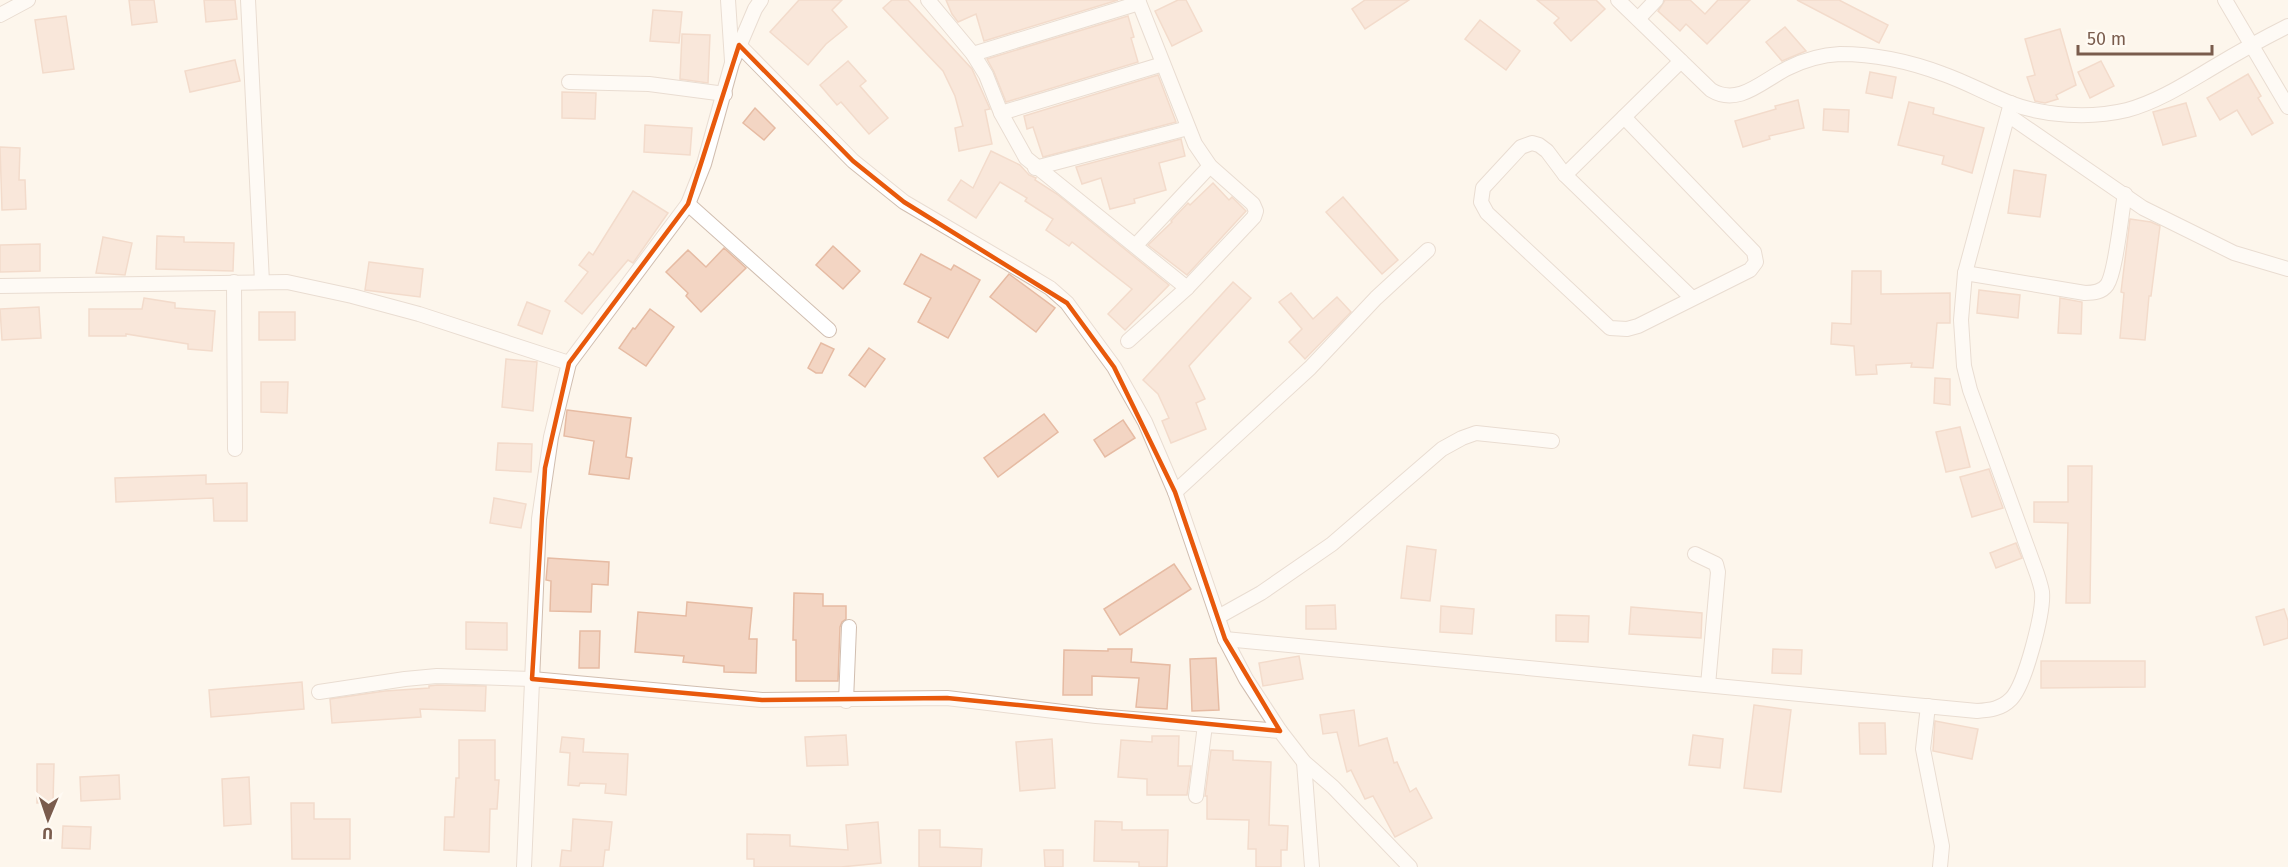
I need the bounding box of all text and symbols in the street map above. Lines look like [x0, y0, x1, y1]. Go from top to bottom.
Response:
scale bar [2078, 18, 2212, 56]
text: 50 m [2087, 28, 2126, 50]
north arrow [18, 789, 78, 849]
text: U [42, 824, 53, 843]

